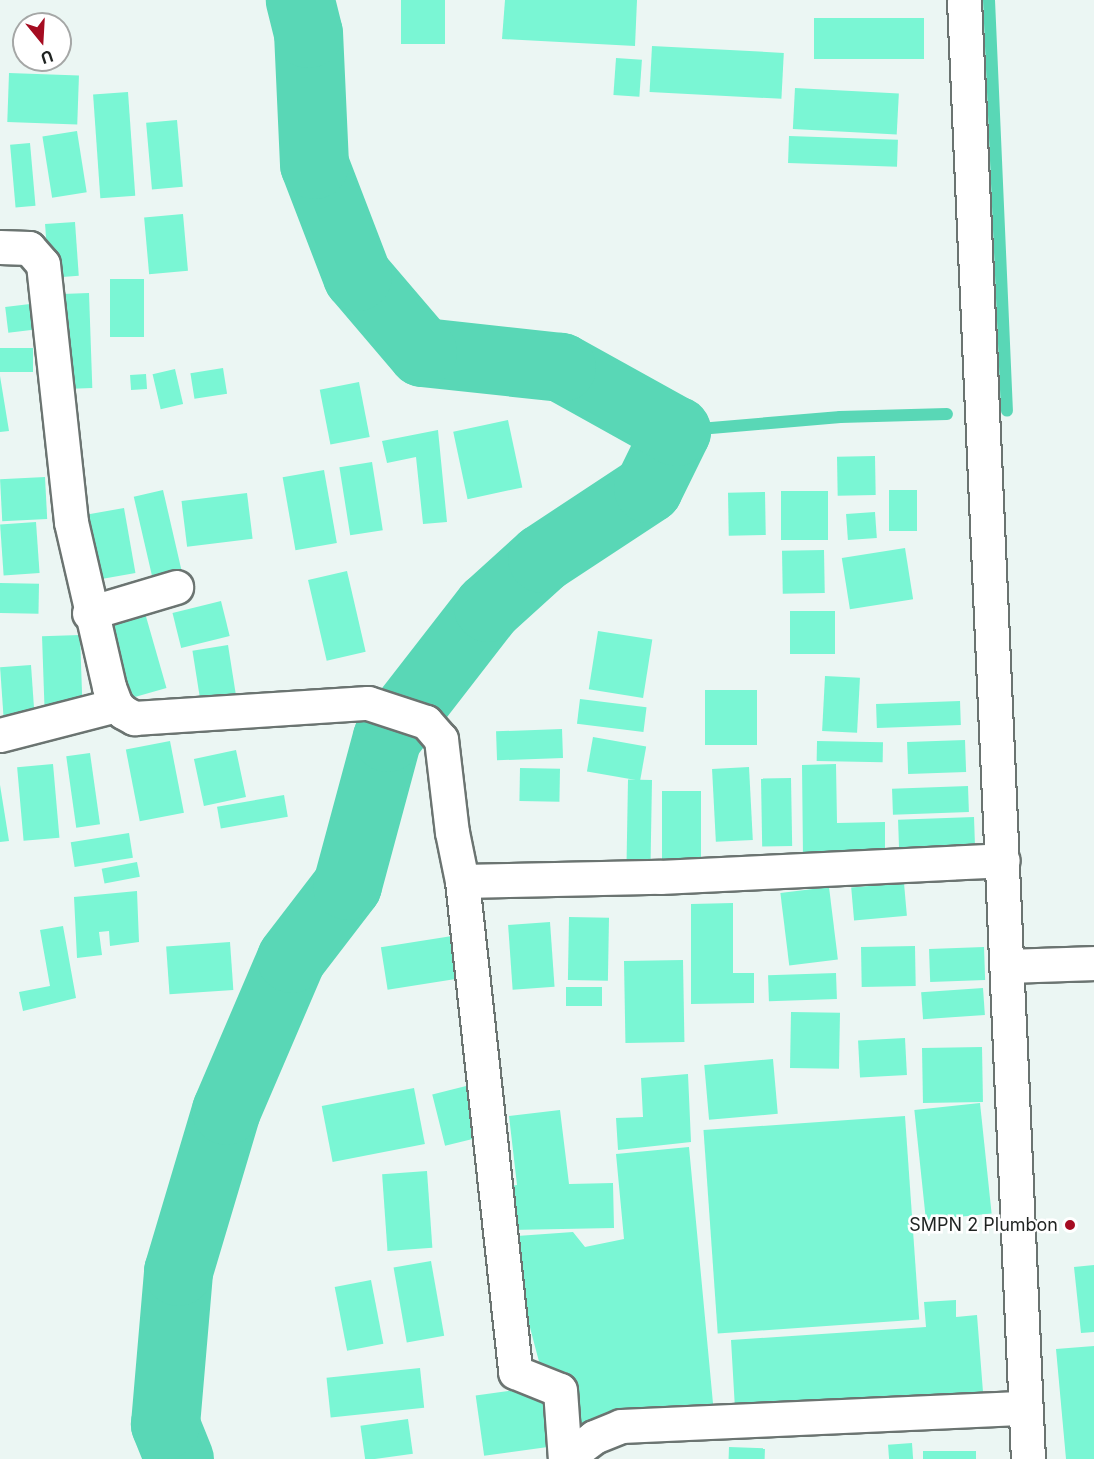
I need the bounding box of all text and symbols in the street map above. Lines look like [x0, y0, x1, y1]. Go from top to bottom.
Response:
north arrow [12, 12, 72, 72]
text: U [38, 46, 56, 69]
place label: SMPN 2 Plumbon [909, 1214, 1058, 1236]
marker: SMPN 2 Plumbon [1063, 1218, 1077, 1232]

